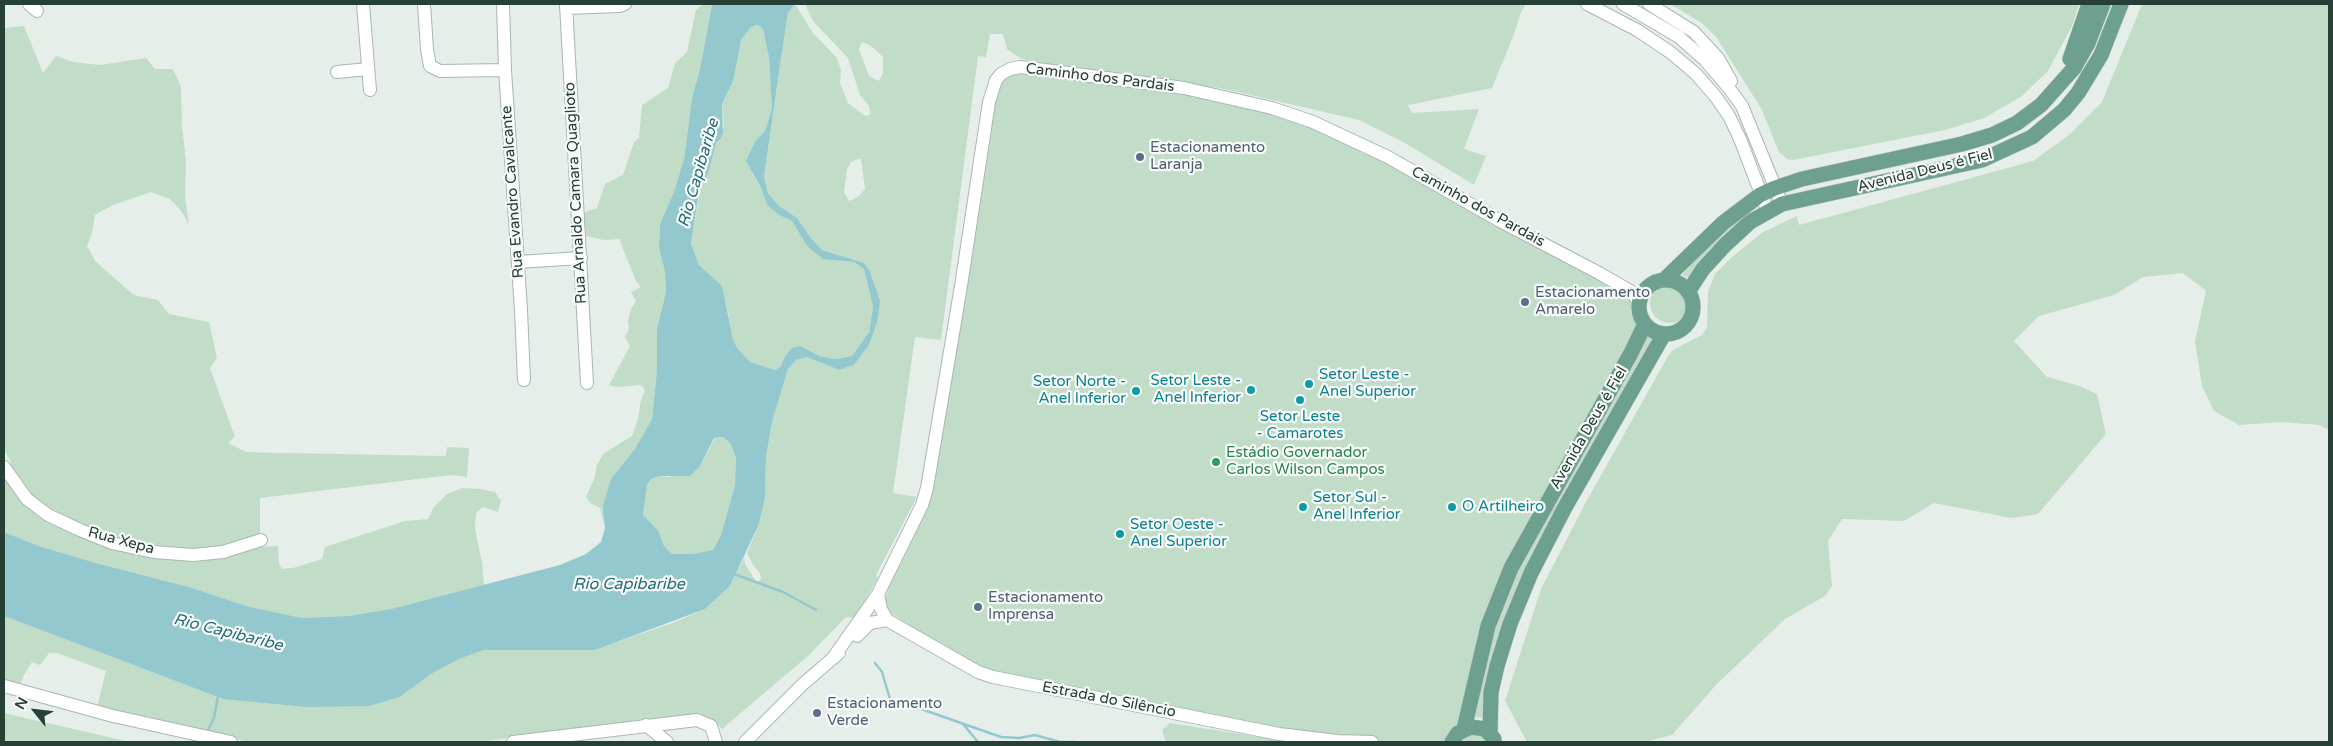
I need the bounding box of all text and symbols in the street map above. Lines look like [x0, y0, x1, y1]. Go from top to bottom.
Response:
street label: Caminho dos Pardais [1025, 60, 1175, 96]
street label: Rua Arnaldo Camara Quaglioto [561, 82, 591, 304]
street label: Rua Evandro Cavalcante [498, 105, 528, 279]
water label: Rio Capibaribe [674, 117, 724, 229]
place label: Estacionamento Laranja [1150, 139, 1265, 174]
street label: Avenida Deus é Fiel [1856, 145, 1994, 197]
marker: Estacionamento Laranja [1134, 151, 1146, 163]
street label: Caminho dos Pardais [1408, 163, 1548, 251]
place label: Estacionamento Amarelo [1535, 284, 1650, 319]
marker: Estacionamento Amarelo [1519, 296, 1531, 308]
street label: Avenida Deus é Fiel [1547, 363, 1631, 493]
place label: Setor Leste - Anel Superior [1319, 366, 1416, 401]
place label: Setor Leste - Anel Inferior [1150, 372, 1241, 407]
place label: Setor Norte - Anel Inferior [1033, 373, 1126, 408]
marker: Setor Leste - Anel Superior [1303, 378, 1315, 390]
marker: Setor Leste - Anel Inferior [1245, 384, 1257, 396]
marker: Setor Norte - Anel Inferior [1130, 385, 1142, 397]
marker: Setor Leste - Camarotes [1294, 394, 1306, 406]
place label: Setor Leste - Camarotes [1257, 408, 1343, 443]
place label: Estádio Governador Carlos Wilson Campos [1226, 444, 1385, 479]
marker: Estádio Governador Carlos Wilson Campos [1210, 456, 1222, 468]
place label: Setor Sul - Anel Inferior [1313, 489, 1401, 524]
place label: O Artilheiro [1462, 498, 1544, 516]
marker: Setor Sul - Anel Inferior [1297, 501, 1309, 513]
marker: O Artilheiro [1446, 501, 1458, 513]
place label: Setor Oeste - Anel Superior [1130, 516, 1227, 551]
street label: Rua Xepa [86, 524, 156, 558]
marker: Setor Oeste - Anel Superior [1114, 528, 1126, 540]
water label: Rio Capibaribe [573, 575, 685, 595]
place label: Estacionamento Imprensa [988, 589, 1103, 624]
marker: Estacionamento Imprensa [972, 601, 984, 613]
water label: Rio Capibaribe [171, 610, 285, 656]
street label: Estrada do Silêncio [1041, 678, 1177, 722]
north arrow [10, 686, 60, 736]
text: N [11, 694, 32, 713]
place label: Estacionamento Verde [827, 695, 942, 730]
marker: Estacionamento Verde [811, 707, 823, 719]

